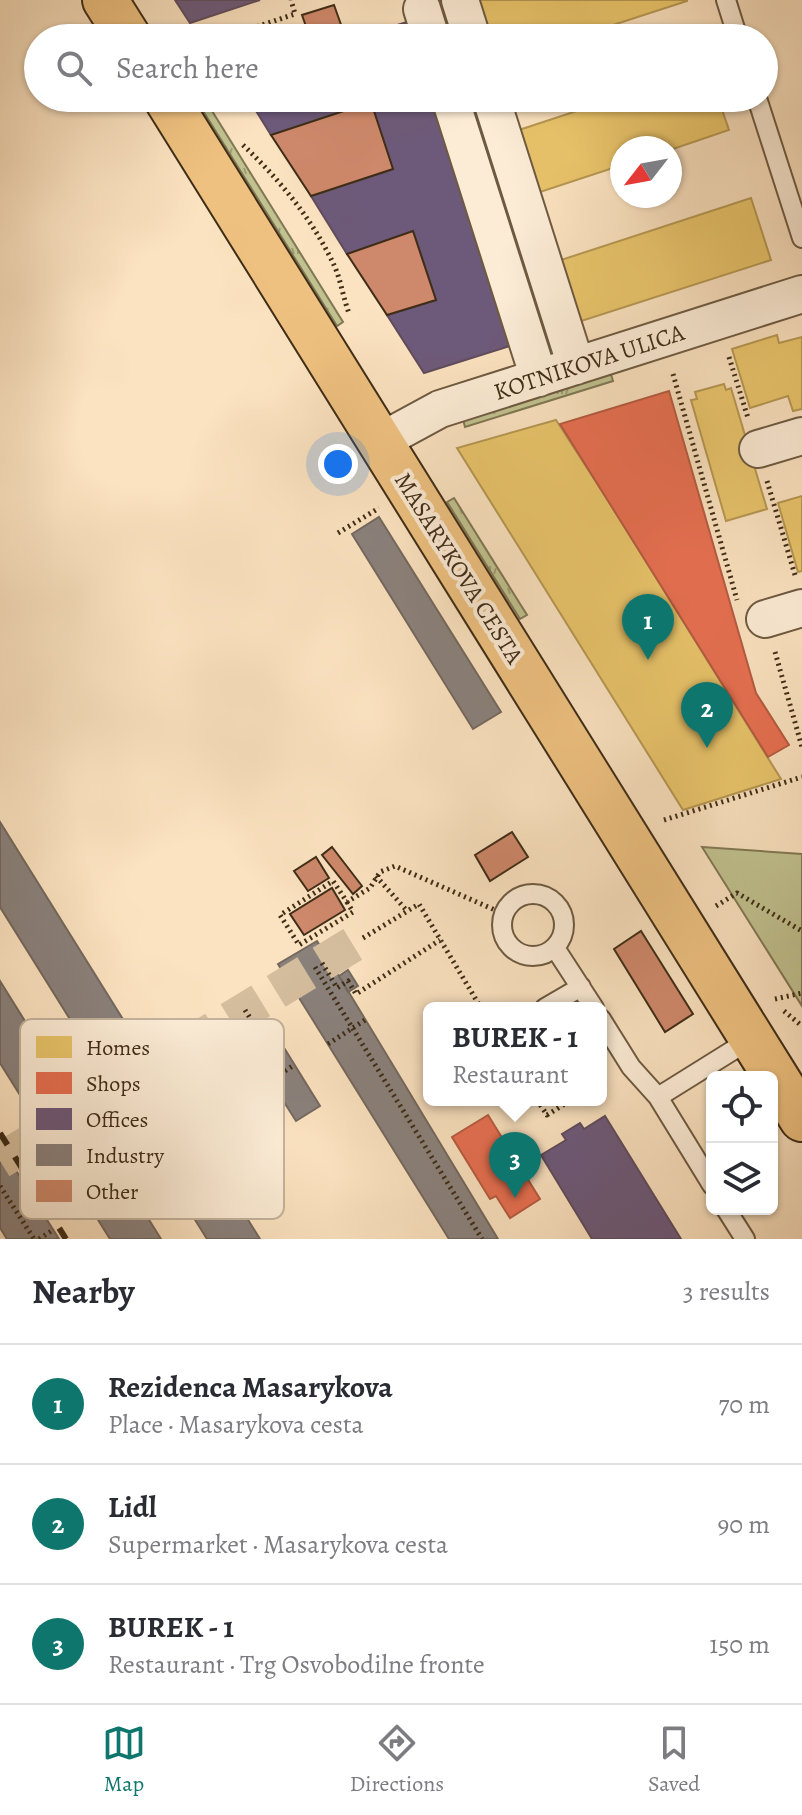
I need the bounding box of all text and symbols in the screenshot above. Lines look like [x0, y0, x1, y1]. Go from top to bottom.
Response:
search box [24, 24, 778, 112]
icon: search [52, 46, 96, 90]
text: Search here [116, 48, 259, 88]
north arrow [610, 136, 682, 208]
street label: KOTNIKOVA ULICA [490, 316, 689, 408]
your location [318, 444, 358, 484]
street label: MASARYKOVA CESTA [387, 466, 531, 671]
pin: 1 [622, 594, 674, 660]
pin: 2 [681, 682, 733, 748]
popup [423, 1002, 607, 1106]
text: BUREK - 1 [452, 1017, 578, 1057]
legend [20, 1019, 284, 1219]
text: Homes [86, 1033, 150, 1063]
text: Restaurant [452, 1057, 569, 1092]
text: Shops [86, 1069, 141, 1099]
map controls [706, 1071, 778, 1215]
button: locate [706, 1071, 778, 1143]
text: Offices [86, 1105, 148, 1135]
pin: 3 [489, 1132, 541, 1198]
text: Industry [86, 1141, 164, 1171]
button: layers [706, 1143, 778, 1215]
text: Other [86, 1177, 139, 1207]
text: Nearby [32, 1268, 135, 1315]
text: 3 results [683, 1274, 770, 1309]
text: Rezidenca Masarykova [108, 1367, 393, 1407]
text: 1 [53, 1387, 63, 1422]
text: 70 m [718, 1387, 770, 1422]
text: Place · Masarykova cesta [108, 1407, 364, 1442]
text: Lidl [108, 1487, 157, 1527]
text: 2 [52, 1507, 64, 1542]
text: 90 m [718, 1507, 770, 1542]
text: Supermarket · Masarykova cesta [108, 1527, 448, 1562]
text: BUREK - 1 [108, 1607, 234, 1647]
text: 3 [52, 1627, 64, 1662]
text: 150 m [709, 1627, 770, 1662]
text: Restaurant · Trg Osvobodilne fronte [108, 1647, 485, 1682]
tab: Map [102, 1721, 146, 1799]
tab: Directions [350, 1721, 444, 1799]
tab: Saved [648, 1721, 700, 1799]

